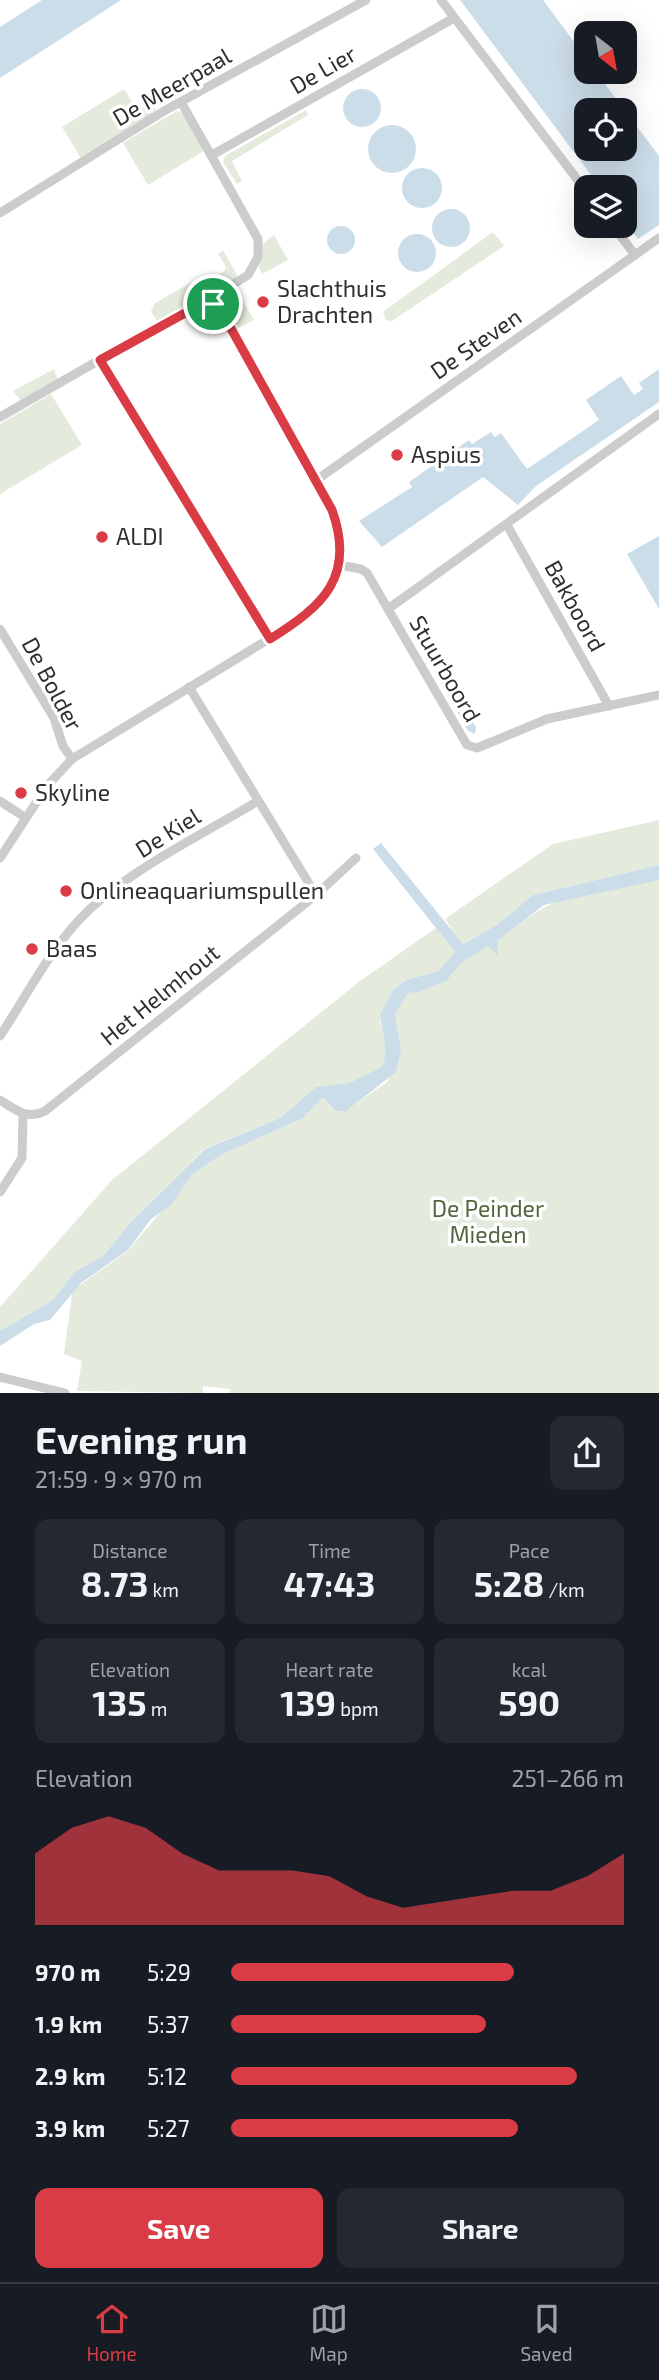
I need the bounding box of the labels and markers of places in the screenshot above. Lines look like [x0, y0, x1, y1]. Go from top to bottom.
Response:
pin [183, 274, 243, 334]
place label: Slachthuis Drachten [277, 274, 387, 328]
marker: Slachthuis Drachten [255, 294, 271, 310]
place label: Aspius [411, 440, 481, 468]
marker: Aspius [389, 447, 405, 463]
place label: ALDI [116, 522, 163, 550]
marker: ALDI [94, 529, 110, 545]
place label: Skyline [35, 778, 110, 806]
marker: Skyline [13, 785, 29, 801]
place label: Onlineaquariumspullen [80, 876, 324, 904]
marker: Onlineaquariumspullen [58, 883, 74, 899]
place label: Baas [46, 934, 97, 962]
marker: Baas [24, 941, 40, 957]

